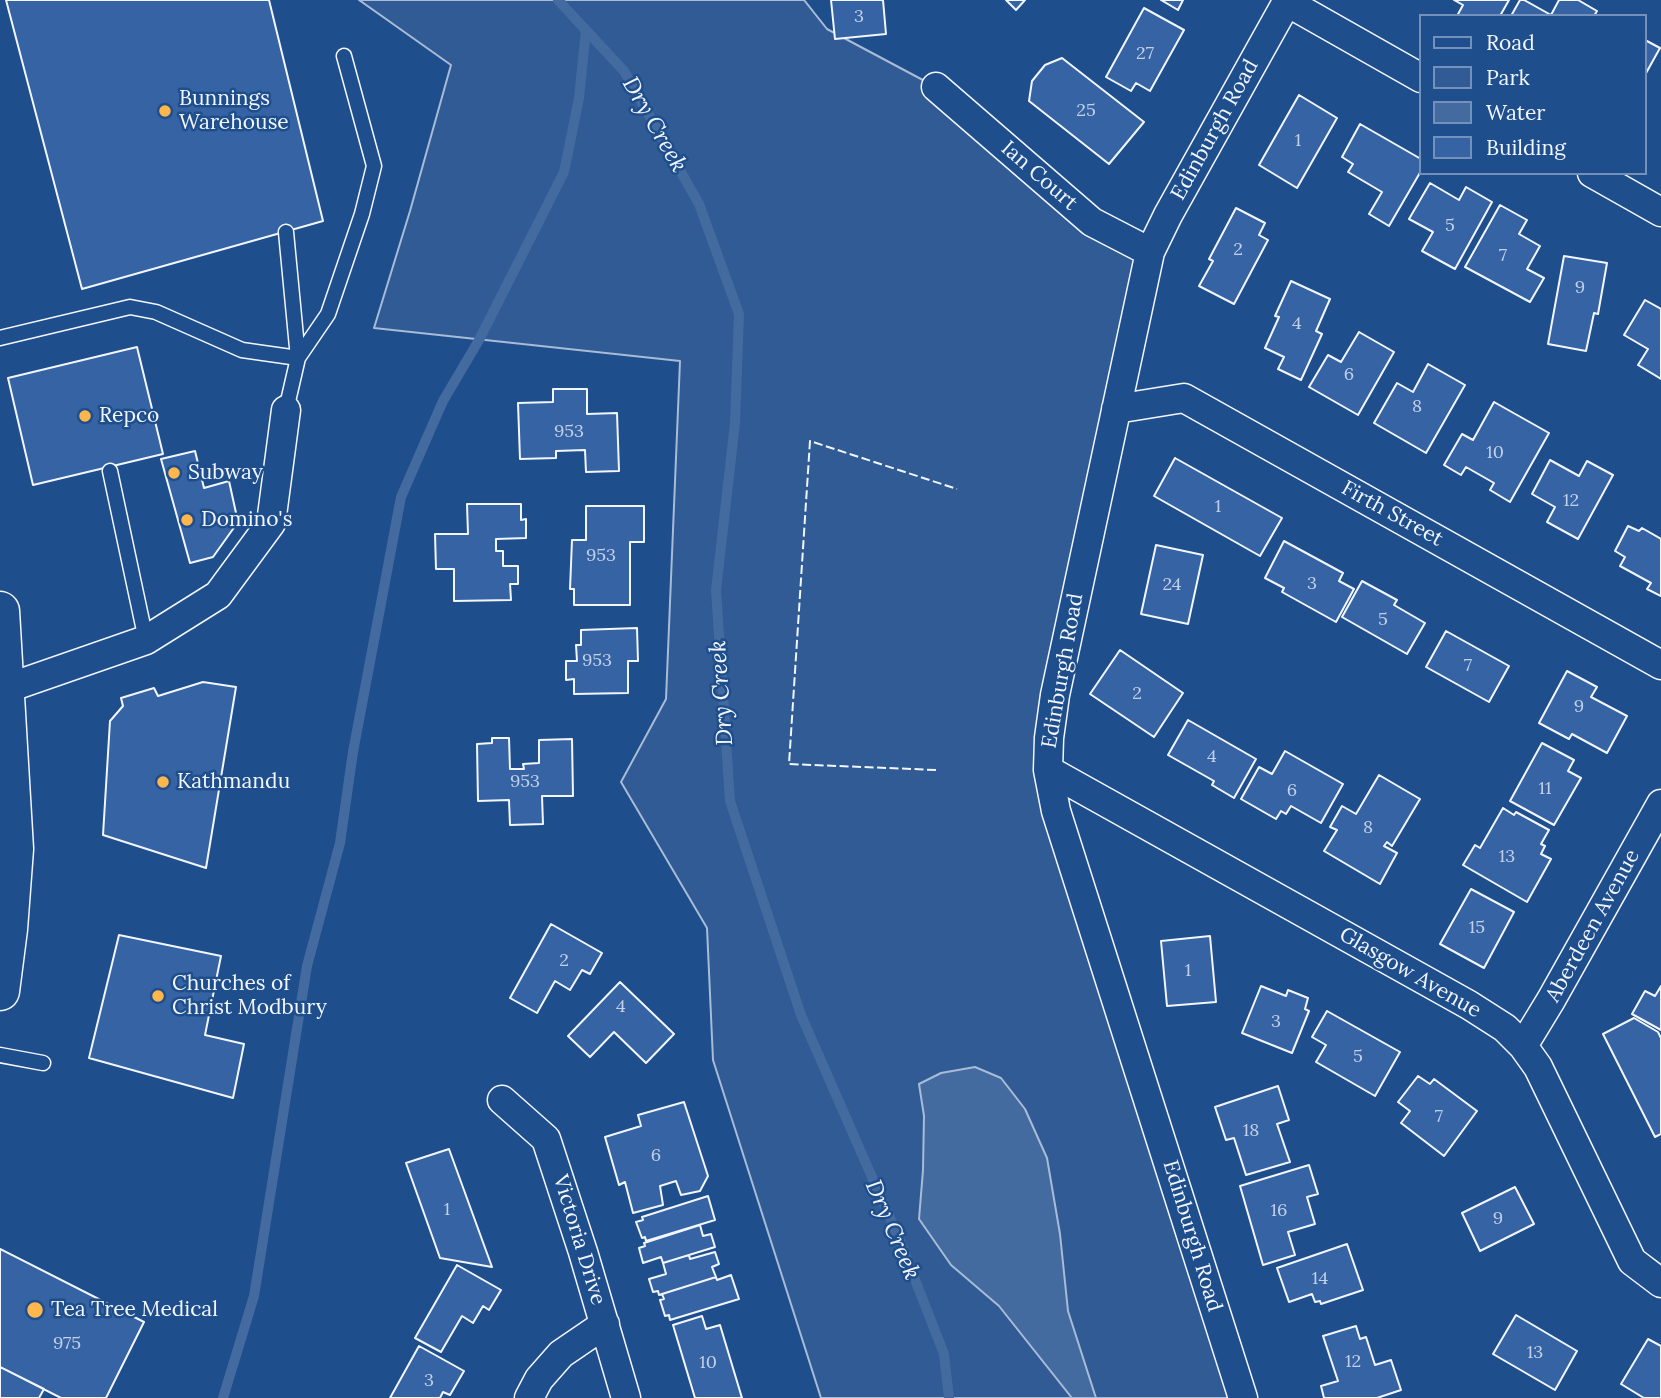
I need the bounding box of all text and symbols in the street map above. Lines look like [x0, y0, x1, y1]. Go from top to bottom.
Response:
house number: 3 [854, 6, 864, 28]
legend [1420, 14, 1647, 175]
text: Road [1486, 29, 1535, 56]
house number: 27 [1136, 43, 1154, 65]
street label: Edinburgh Road [1166, 55, 1264, 205]
text: Park [1486, 64, 1530, 91]
water label: Dry Creek [616, 72, 692, 178]
place label: Bunnings Warehouse [179, 86, 289, 136]
text: Water [1486, 99, 1545, 126]
house number: 25 [1076, 100, 1096, 122]
marker: Bunnings Warehouse [157, 103, 173, 119]
house number: 1 [1295, 130, 1301, 152]
text: Building [1486, 134, 1566, 161]
street label: Ian Court [996, 136, 1082, 216]
house number: 5 [1445, 215, 1455, 237]
house number: 2 [1233, 239, 1243, 261]
house number: 7 [1499, 245, 1507, 267]
house number: 9 [1575, 277, 1585, 299]
house number: 4 [1292, 313, 1302, 335]
house number: 6 [1344, 364, 1354, 386]
house number: 8 [1412, 396, 1422, 418]
place label: Repco [99, 403, 159, 429]
marker: Repco [77, 408, 93, 424]
house number: 953 [554, 421, 584, 443]
house number: 10 [1486, 442, 1504, 464]
place label: Subway [188, 460, 263, 486]
marker: Subway [166, 465, 182, 481]
street label: Firth Street [1337, 476, 1447, 552]
house number: 12 [1563, 490, 1579, 512]
house number: 1 [1215, 496, 1221, 518]
place label: Domino's [201, 507, 292, 533]
marker: Domino's [179, 512, 195, 528]
house number: 953 [586, 545, 616, 567]
house number: 3 [1307, 573, 1317, 595]
house number: 24 [1162, 574, 1182, 596]
street label: Edinburgh Road [1037, 592, 1089, 750]
house number: 5 [1378, 609, 1388, 631]
water label: Dry Creek [705, 639, 739, 747]
house number: 953 [582, 650, 612, 672]
house number: 7 [1464, 655, 1472, 677]
house number: 2 [1132, 683, 1142, 705]
house number: 9 [1574, 696, 1584, 718]
house number: 4 [1207, 746, 1217, 768]
place label: Kathmandu [177, 769, 290, 795]
house number: 953 [510, 771, 540, 793]
marker: Kathmandu [155, 774, 171, 790]
house number: 11 [1538, 778, 1552, 800]
house number: 6 [1287, 780, 1297, 802]
house number: 8 [1363, 817, 1373, 839]
street label: Aberdeen Avenue [1541, 845, 1645, 1007]
house number: 13 [1499, 846, 1515, 868]
house number: 15 [1469, 917, 1485, 939]
street label: Glasgow Avenue [1335, 922, 1485, 1024]
house number: 2 [559, 950, 569, 972]
house number: 1 [1185, 960, 1191, 982]
place label: Churches of Christ Modbury [172, 971, 327, 1021]
marker: Churches of Christ Modbury [150, 988, 166, 1004]
house number: 4 [616, 996, 626, 1018]
house number: 3 [1271, 1011, 1281, 1033]
house number: 5 [1353, 1046, 1363, 1068]
house number: 7 [1435, 1106, 1443, 1128]
house number: 18 [1243, 1120, 1259, 1142]
house number: 6 [651, 1145, 661, 1167]
street label: Edinburgh Road [1157, 1157, 1227, 1315]
street label: Victoria Drive [547, 1172, 611, 1308]
water label: Dry Creek [859, 1176, 925, 1284]
house number: 1 [444, 1199, 450, 1221]
house number: 16 [1271, 1200, 1287, 1222]
house number: 9 [1493, 1208, 1503, 1230]
house number: 14 [1312, 1268, 1328, 1290]
place label: Tea Tree Medical [51, 1297, 218, 1323]
marker: Tea Tree Medical [25, 1300, 45, 1320]
house number: 975 [53, 1333, 81, 1355]
house number: 13 [1527, 1342, 1543, 1364]
house number: 12 [1345, 1351, 1361, 1373]
house number: 10 [699, 1352, 717, 1374]
house number: 3 [424, 1370, 434, 1392]

